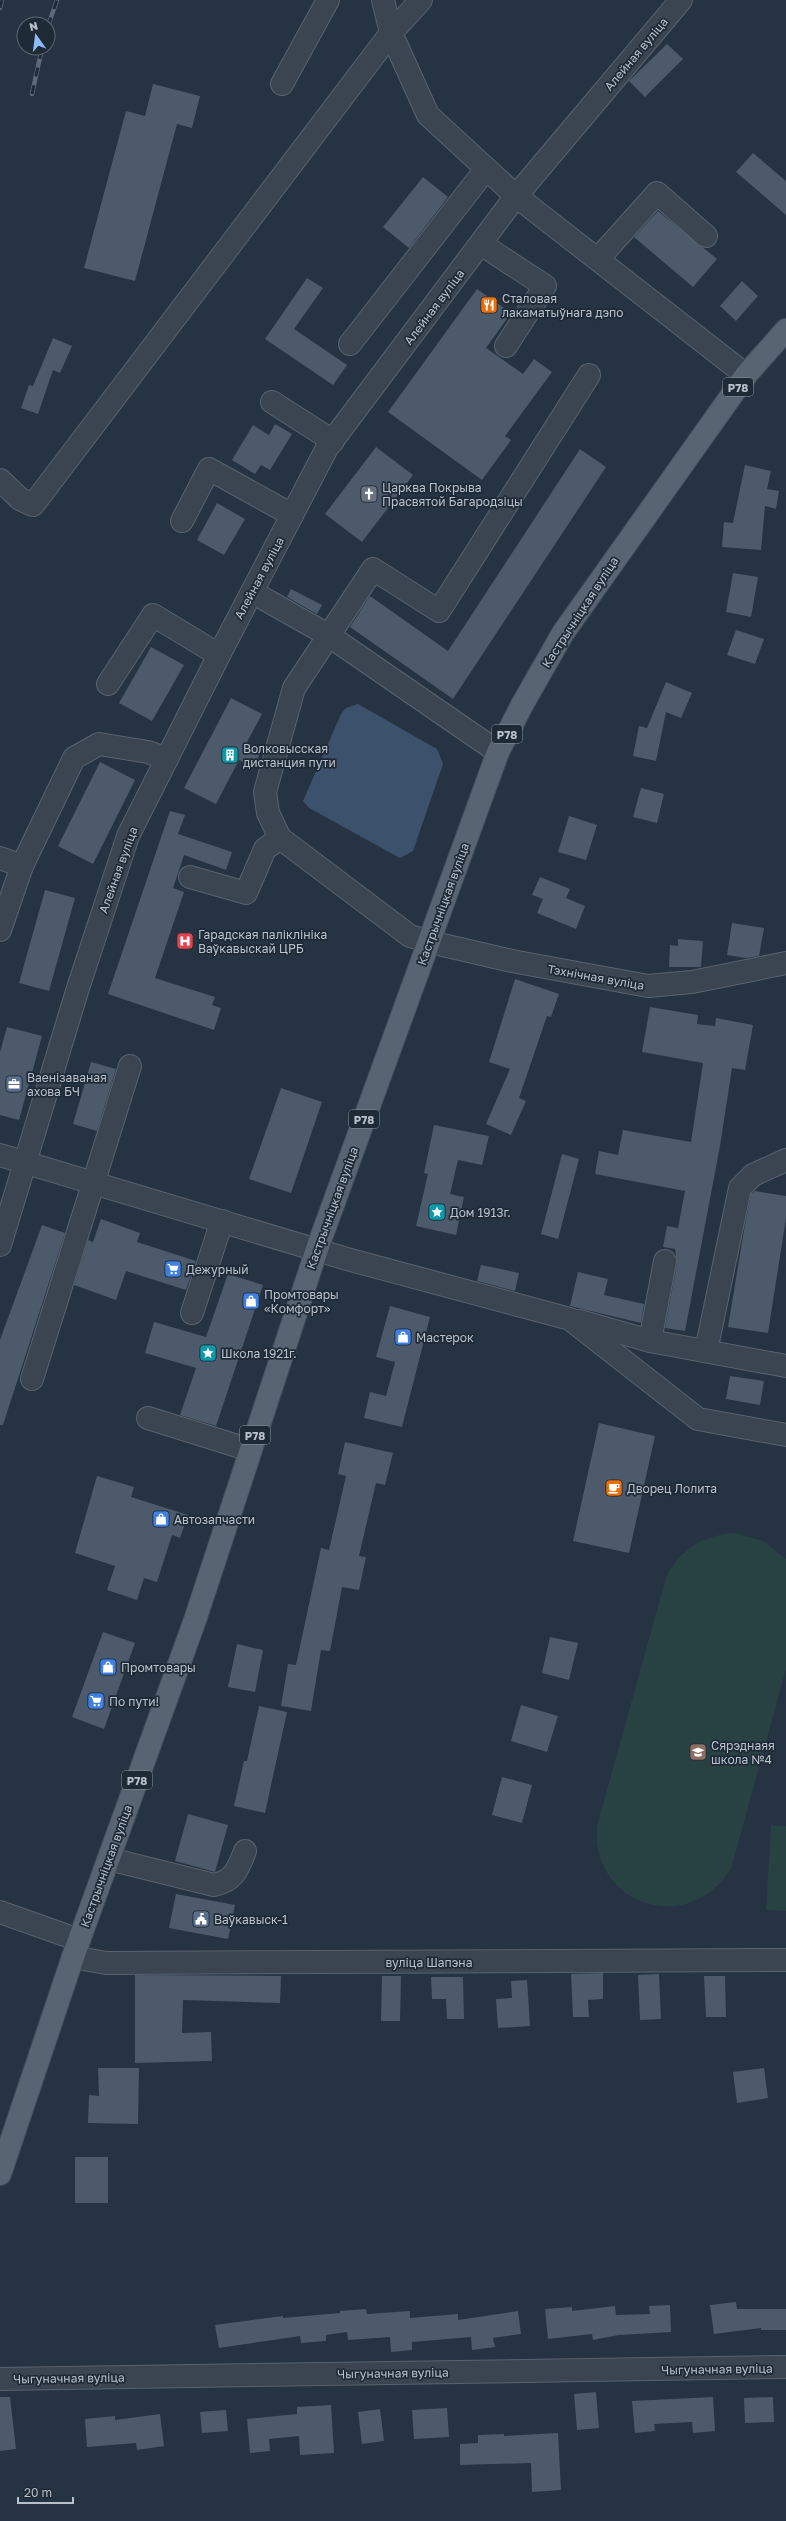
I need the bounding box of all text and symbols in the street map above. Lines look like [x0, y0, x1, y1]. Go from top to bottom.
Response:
street label: Алейная вуліца [601, 14, 671, 94]
north arrow [16, 16, 56, 56]
text: N [28, 18, 39, 33]
street label: Алейная вуліца [401, 266, 467, 348]
place label: Сталовая лакаматыўнага дэпо [502, 291, 623, 320]
restaurant icon: Сталовая лакаматыўнага дэпо [479, 295, 499, 315]
road number: Р78 [723, 378, 753, 396]
place label: Царква Покрыва Прасвятой Багародзіцы [382, 480, 523, 509]
church icon: Царква Покрыва Прасвятой Багародзіцы [359, 484, 379, 504]
street label: Алейная вуліца [231, 534, 287, 622]
street label: Кастрычніцкая вуліца [539, 554, 621, 670]
road number: Р78 [492, 725, 522, 743]
place label: Волковысская дистанция пути [243, 741, 336, 770]
building icon: Волковысская дистанция пути [220, 745, 240, 765]
street label: Алейная вуліца [95, 825, 141, 915]
street label: Кастрычніцкая вуліца [414, 841, 472, 967]
place label: Гарадская паліклініка Ваўкавыскай ЦРБ [198, 927, 327, 956]
hospital icon: Гарадская паліклініка Ваўкавыскай ЦРБ [175, 931, 195, 951]
street label: Тэхнічная вуліца [546, 961, 646, 993]
place label: Ваенізаваная ахова БЧ [27, 1070, 107, 1099]
office icon: Ваенізаваная ахова БЧ [4, 1074, 24, 1094]
road number: Р78 [349, 1110, 379, 1128]
street label: Кастрычніцкая вуліца [303, 1145, 361, 1271]
place icon: Дом 1913г. [427, 1202, 447, 1222]
place label: Дом 1913г. [450, 1205, 511, 1220]
supermarket icon: Дежурный [163, 1259, 183, 1279]
place label: Дежурный [186, 1262, 249, 1277]
place label: Промтовары «Комфорт» [264, 1287, 339, 1316]
shop icon: Промтовары «Комфорт» [241, 1291, 261, 1311]
shop icon: Мастерок [393, 1327, 413, 1347]
place label: Мастерок [416, 1330, 474, 1345]
place icon: Школа 1921г. [198, 1343, 218, 1363]
place label: Школа 1921г. [221, 1346, 296, 1361]
road number: Р78 [240, 1426, 270, 1444]
cafe icon: Дворец Лолита [604, 1478, 624, 1498]
place label: Дворец Лолита [627, 1481, 717, 1496]
shop icon: Автозапчасти [151, 1509, 171, 1529]
place label: Автозапчасти [174, 1512, 255, 1527]
shop icon: Промтовары [98, 1657, 118, 1677]
place label: Промтовары [121, 1660, 196, 1675]
supermarket icon: По пути! [86, 1691, 106, 1711]
place label: По пути! [109, 1694, 159, 1709]
place label: Сярэднаяя школа №4 [711, 1738, 775, 1767]
school or university icon: Сярэднаяя школа №4 [688, 1742, 708, 1762]
road number: Р78 [122, 1771, 152, 1789]
street label: Кастрычніцкая вуліца [77, 1803, 135, 1929]
public building icon: Ваўкавыск-1 [191, 1909, 211, 1929]
place label: Ваўкавыск-1 [214, 1912, 288, 1927]
street label: вуліца Шапэна [386, 1955, 472, 1970]
street label: Чыгуначная вуліца [661, 2361, 773, 2377]
street label: Чыгуначная вуліца [337, 2365, 449, 2381]
street label: Чыгуначная вуліца [13, 2370, 125, 2386]
scale bar [18, 2479, 73, 2505]
text: 20 m [24, 2485, 52, 2500]

